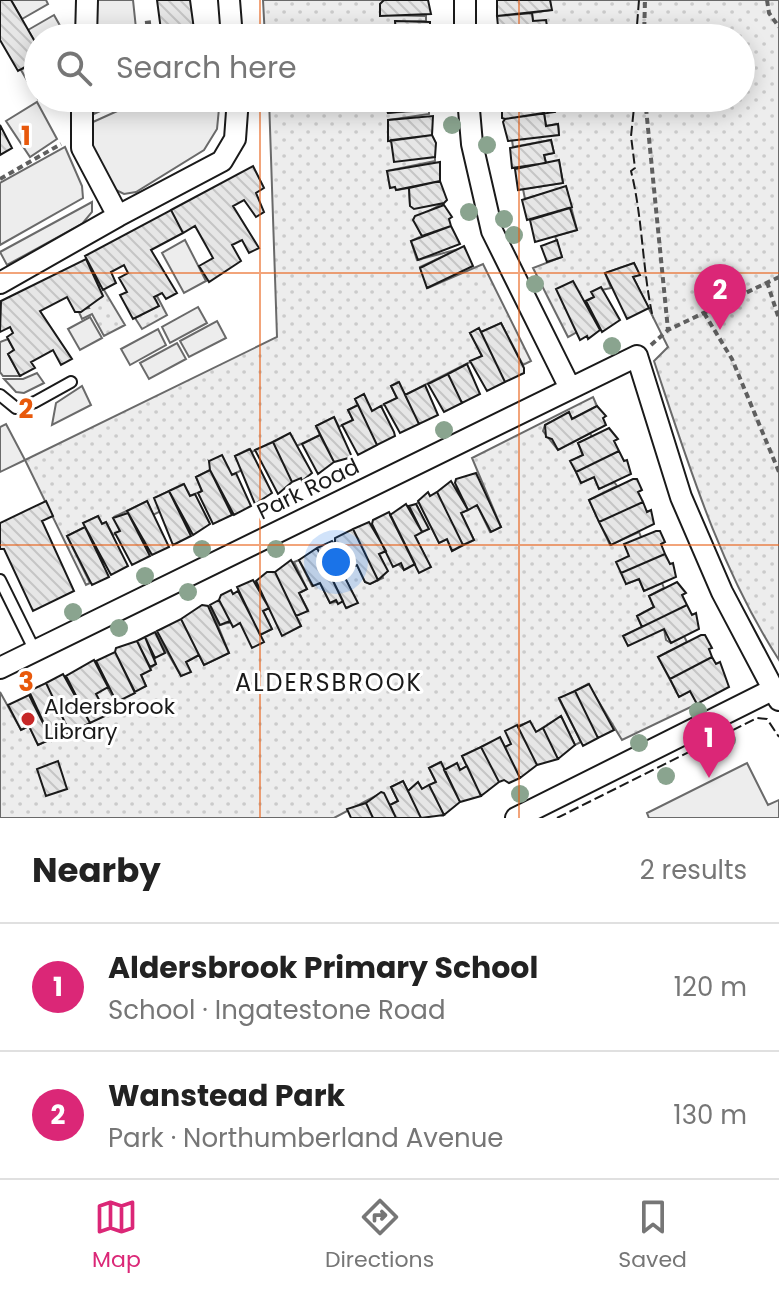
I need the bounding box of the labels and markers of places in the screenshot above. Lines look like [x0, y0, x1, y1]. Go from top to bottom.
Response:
pin: 2 [694, 264, 746, 330]
place label: Aldersbrook Library [44, 691, 176, 747]
marker: Aldersbrook Library [19, 710, 37, 728]
pin: 1 [683, 712, 735, 778]

